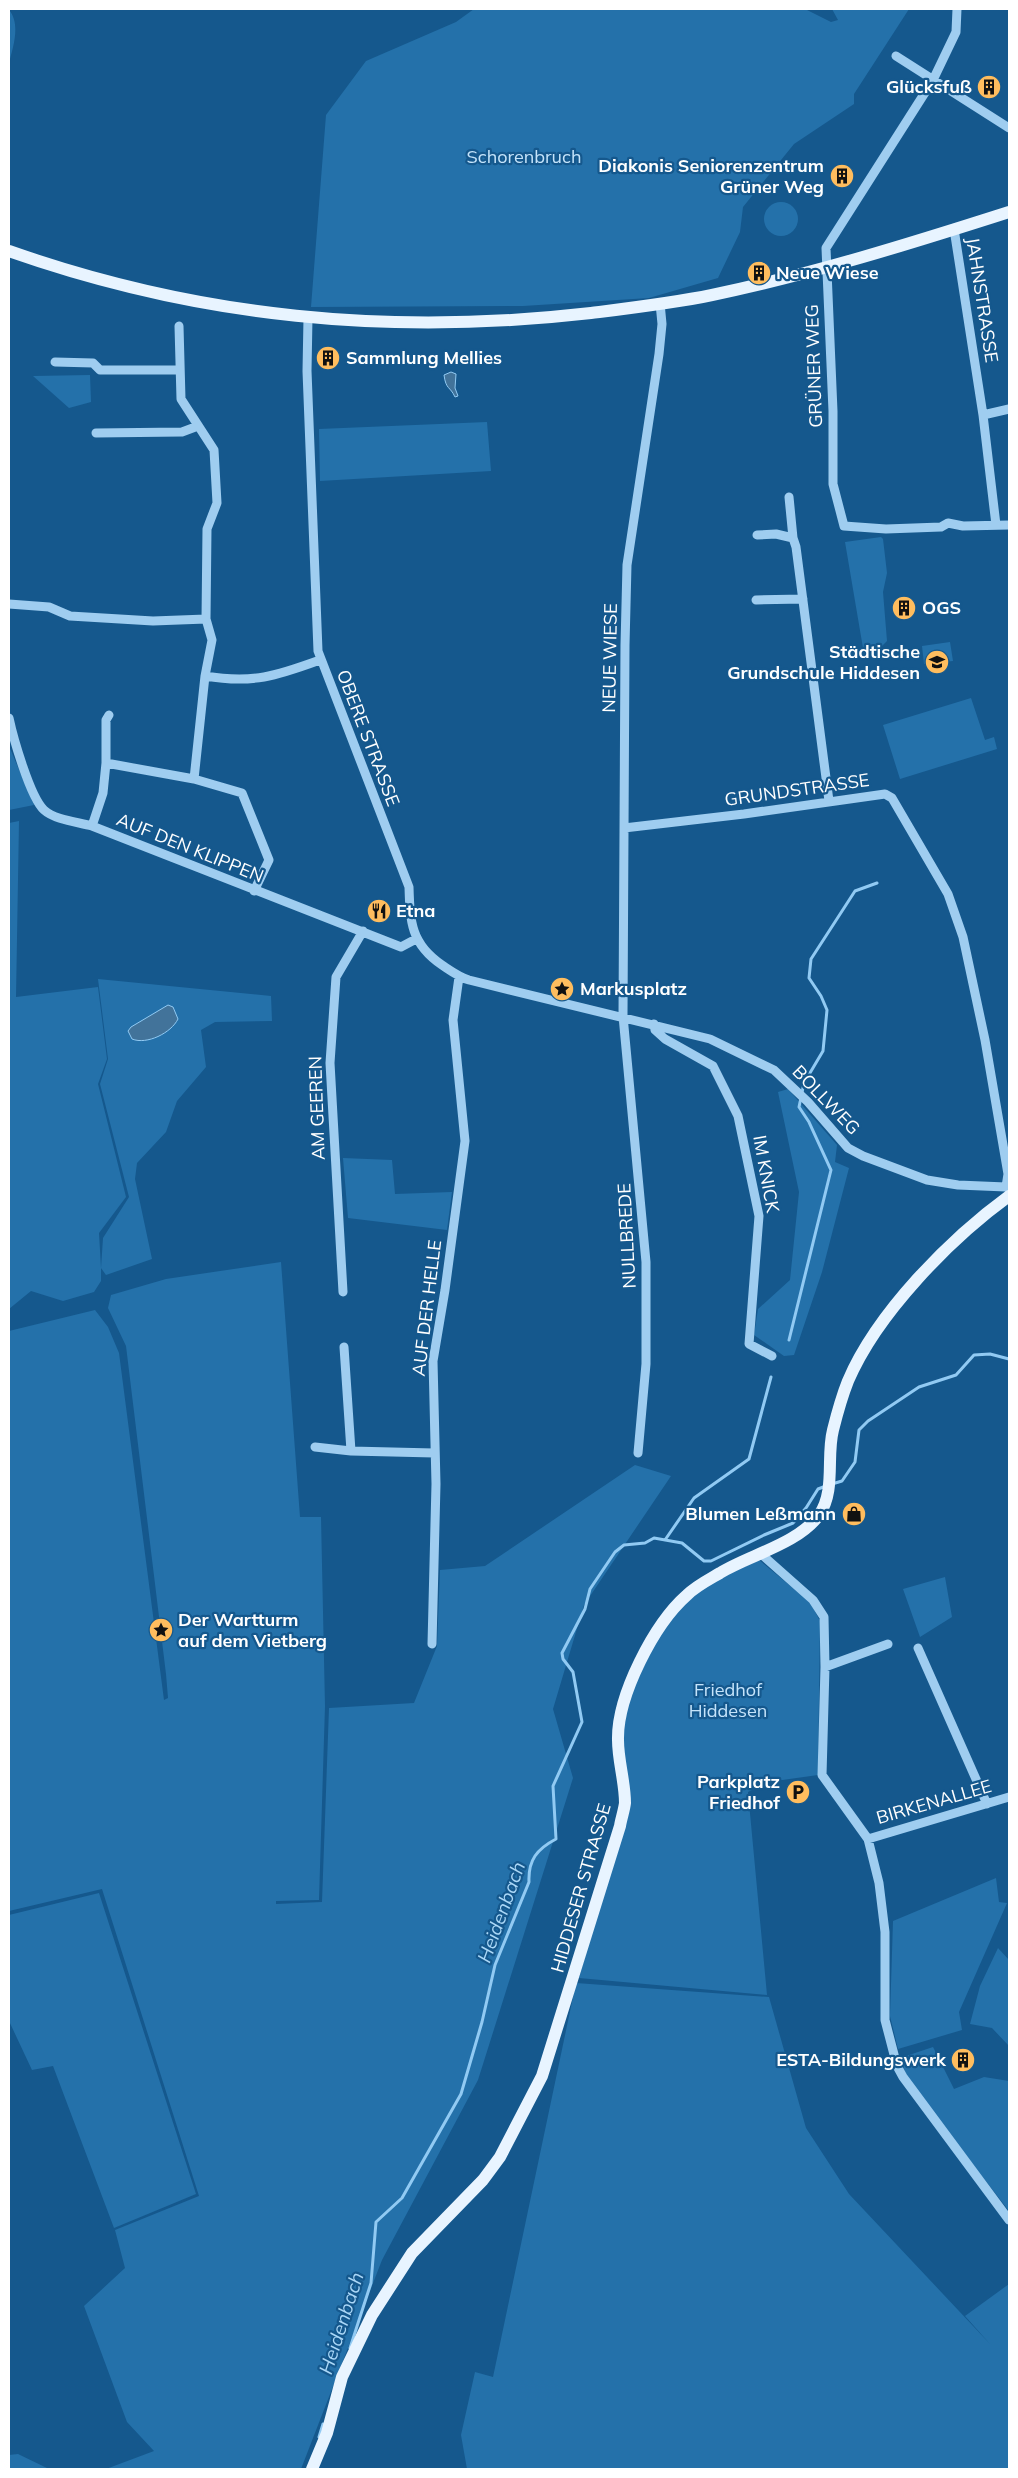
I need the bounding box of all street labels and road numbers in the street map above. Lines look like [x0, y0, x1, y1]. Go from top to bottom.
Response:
street label: JAHNSTRASSE [961, 236, 1004, 364]
street label: GRÜNER WEG [800, 304, 827, 428]
street label: NEUE WIESE [597, 603, 622, 713]
street label: OBERE STRASSE [332, 666, 405, 809]
street label: GRUNDSTRASSE [723, 768, 871, 811]
street label: AUF DEN KLIPPEN [113, 808, 267, 888]
street label: AM GEEREN [303, 1056, 330, 1160]
street label: BOLLWEG [788, 1060, 865, 1139]
street label: IM KNICK [748, 1133, 785, 1215]
street label: NULLBREDE [612, 1183, 641, 1289]
street label: AUF DER HELLE [407, 1239, 446, 1377]
street label: BIRKENALLEE [874, 1774, 994, 1829]
street label: HIDDESER STRASSE [545, 1801, 616, 1975]

